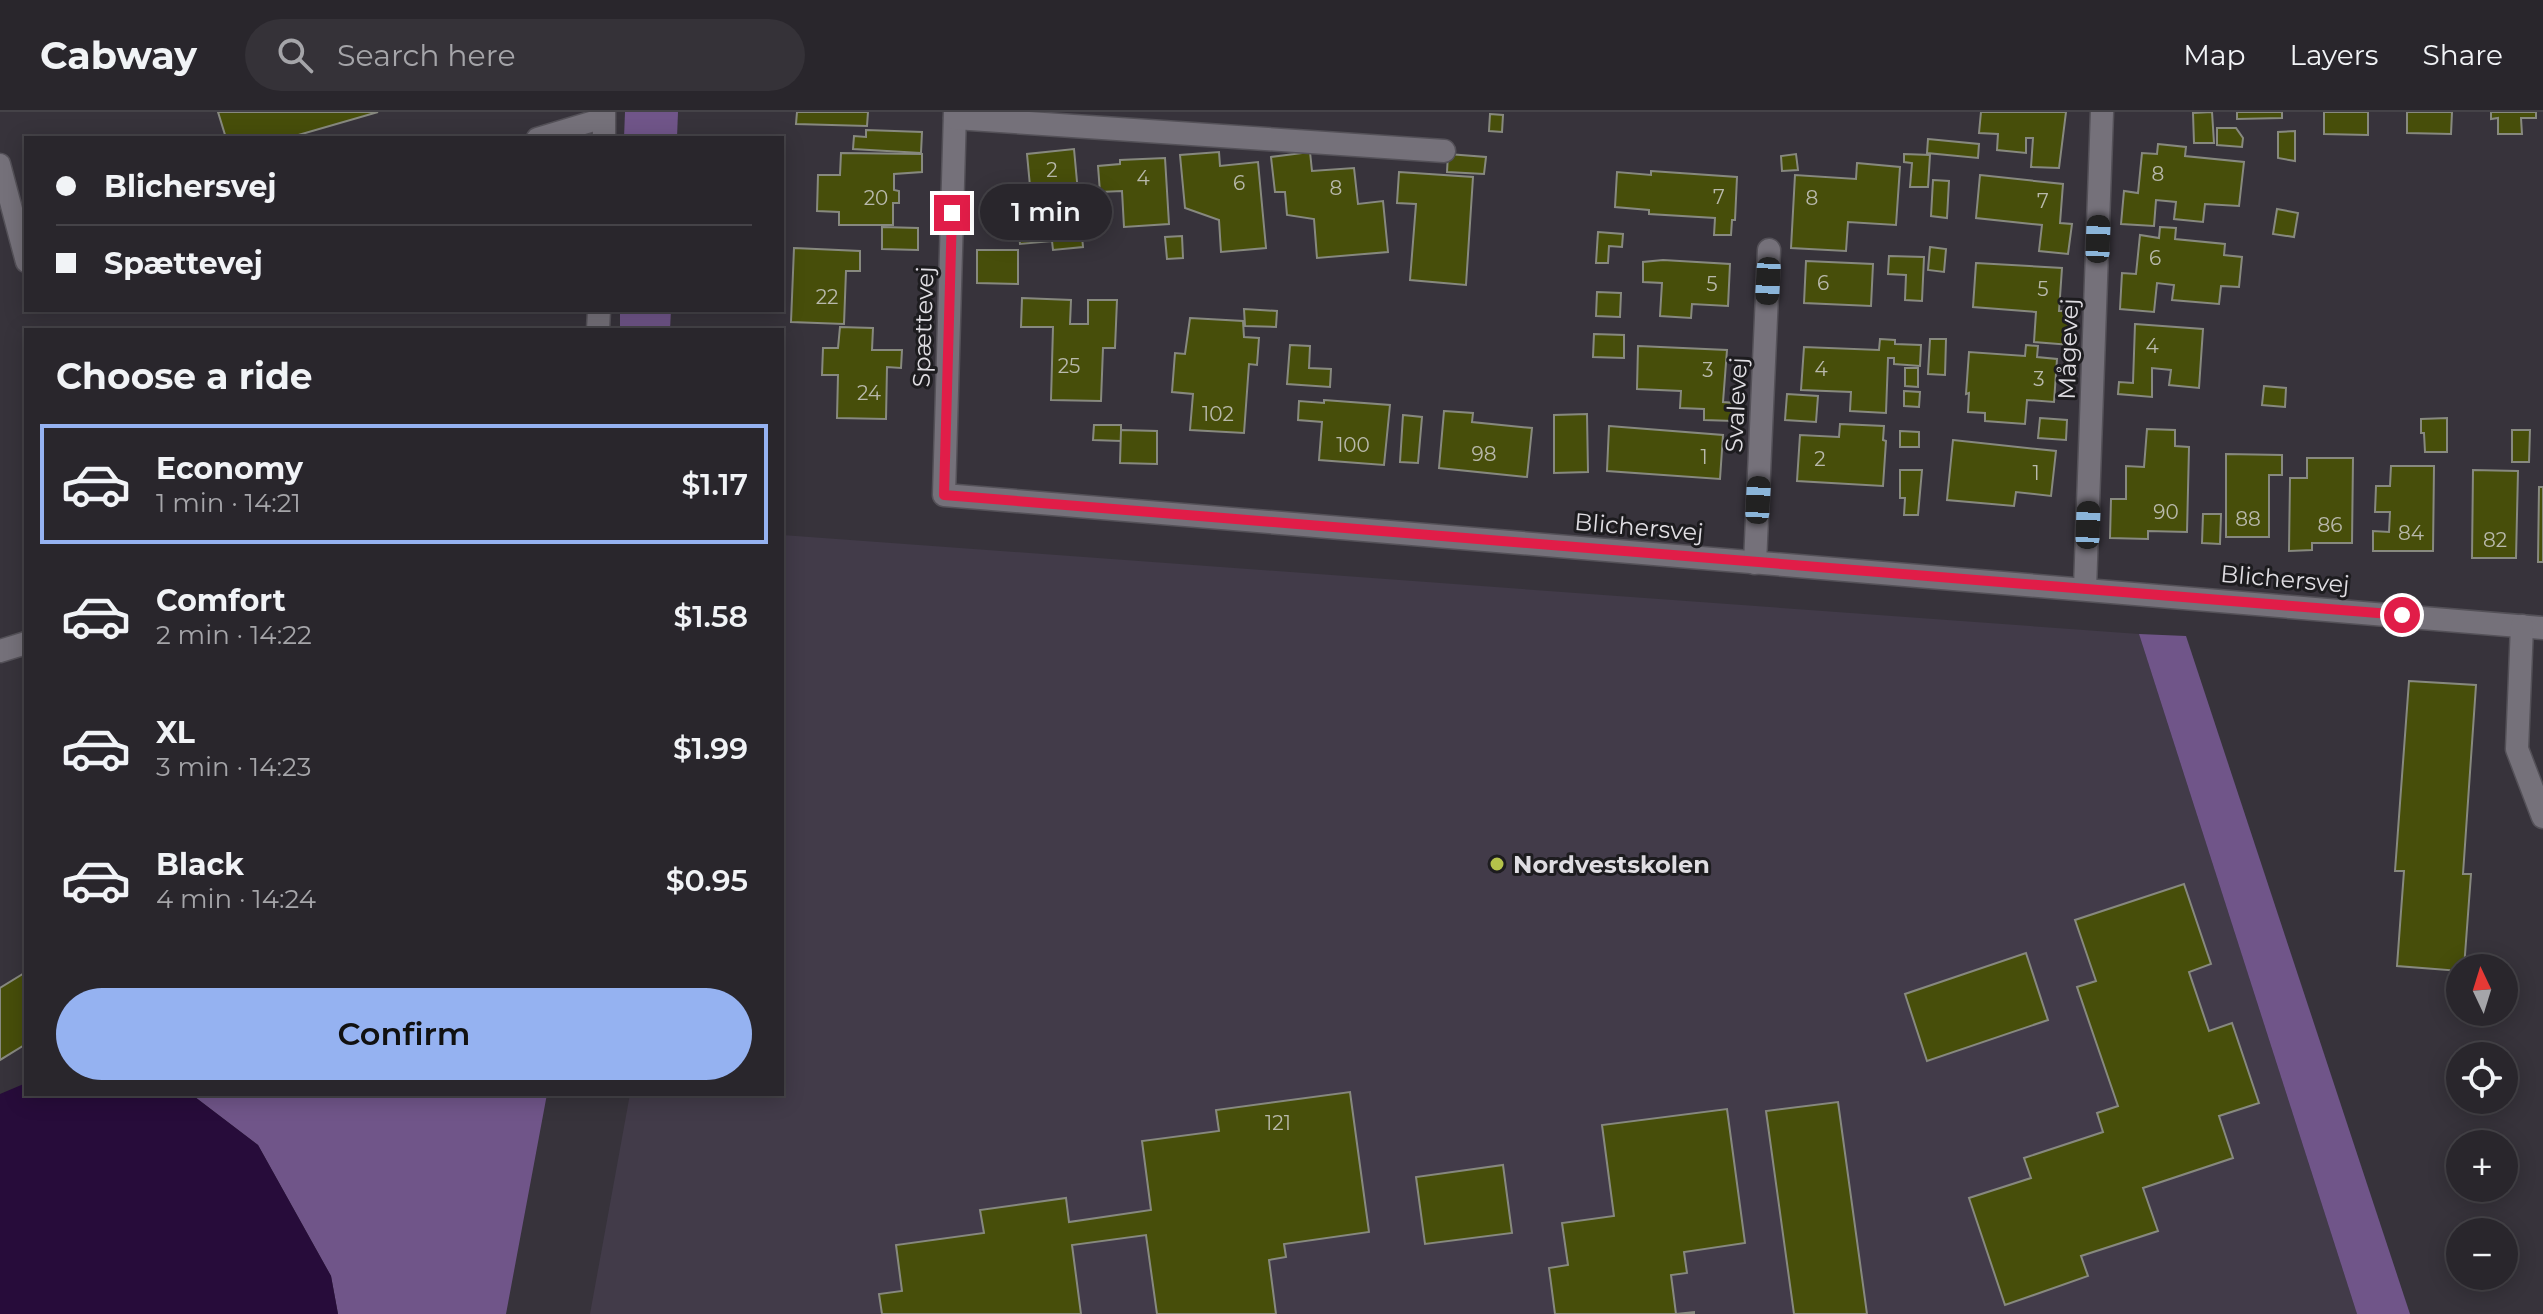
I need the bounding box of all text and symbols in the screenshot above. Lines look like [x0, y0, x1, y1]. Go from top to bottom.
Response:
search box [245, 19, 805, 91]
text: Cabway [40, 32, 197, 79]
icon: search [273, 33, 317, 77]
text: Search here [337, 37, 516, 74]
text: Map [2183, 38, 2246, 72]
text: Layers [2290, 38, 2379, 72]
text: Share [2423, 38, 2503, 72]
house number: 2 [1046, 158, 1058, 182]
house number: 8 [2152, 162, 2164, 186]
house number: 4 [1136, 166, 1150, 190]
text: Blichersvej [104, 168, 276, 205]
house number: 6 [1233, 171, 1245, 195]
house number: 8 [1330, 176, 1342, 200]
callout: 1 min [980, 185, 1112, 241]
house number: 7 [1713, 185, 1725, 209]
house number: 20 [864, 186, 888, 210]
house number: 8 [1806, 186, 1818, 210]
house number: 7 [2037, 189, 2049, 213]
route end [934, 195, 970, 231]
text: 1 min [1011, 196, 1081, 228]
car [2085, 215, 2111, 263]
text: Spættevej [104, 245, 263, 282]
house number: 6 [2149, 246, 2161, 270]
car [1755, 256, 1781, 306]
street label: Spættevej [906, 266, 940, 388]
house number: 6 [1817, 271, 1829, 295]
house number: 5 [1706, 272, 1718, 296]
house number: 5 [2037, 277, 2049, 301]
house number: 22 [816, 285, 838, 309]
street label: Mågevej [2052, 298, 2084, 400]
house number: 4 [2145, 334, 2159, 358]
text: Choose a ride [56, 354, 313, 398]
house number: 25 [1058, 354, 1080, 378]
street label: Svalevej [1719, 357, 1753, 453]
house number: 4 [1814, 357, 1828, 381]
house number: 3 [1702, 358, 1714, 382]
house number: 3 [2033, 367, 2045, 391]
house number: 24 [857, 381, 881, 405]
house number: 102 [1202, 402, 1234, 426]
house number: 100 [1336, 433, 1370, 457]
house number: 98 [1472, 442, 1496, 466]
house number: 1 [1700, 445, 1708, 469]
house number: 2 [1814, 447, 1826, 471]
icon: car [60, 448, 132, 520]
text: Economy [156, 450, 303, 487]
house number: 1 [2032, 461, 2040, 485]
text: $1.17 [681, 466, 748, 503]
car [1745, 475, 1771, 525]
text: 1 min · 14:21 [156, 487, 301, 519]
house number: 90 [2153, 500, 2179, 524]
car [2075, 501, 2101, 549]
street label: Blichersvej [1573, 507, 1705, 547]
house number: 88 [2235, 507, 2261, 531]
house number: 86 [2318, 513, 2342, 537]
house number: 84 [2398, 521, 2424, 545]
house number: 82 [2483, 528, 2507, 552]
street label: Blichersvej [2219, 559, 2351, 599]
icon: car [60, 580, 132, 652]
text: Comfort [156, 582, 286, 619]
route start [2384, 597, 2420, 633]
text: $1.58 [674, 598, 748, 635]
text: 2 min · 14:22 [156, 619, 312, 651]
icon: car [60, 712, 132, 784]
text: XL [156, 714, 195, 751]
text: $1.99 [673, 730, 748, 767]
text: 3 min · 14:23 [156, 751, 311, 783]
icon: car [60, 844, 132, 916]
text: Black [156, 846, 244, 883]
place label: Nordvestskolen [1513, 850, 1710, 879]
marker: Nordvestskolen [1488, 855, 1506, 873]
text: $0.95 [666, 862, 748, 899]
text: 4 min · 14:24 [156, 883, 316, 915]
north arrow [2446, 954, 2518, 1026]
map controls [2446, 954, 2518, 1290]
button: Confirm [56, 988, 752, 1080]
button: locate [2446, 1042, 2518, 1114]
house number: 121 [1265, 1111, 1291, 1135]
button: + [2446, 1130, 2518, 1202]
button: − [2446, 1218, 2518, 1290]

